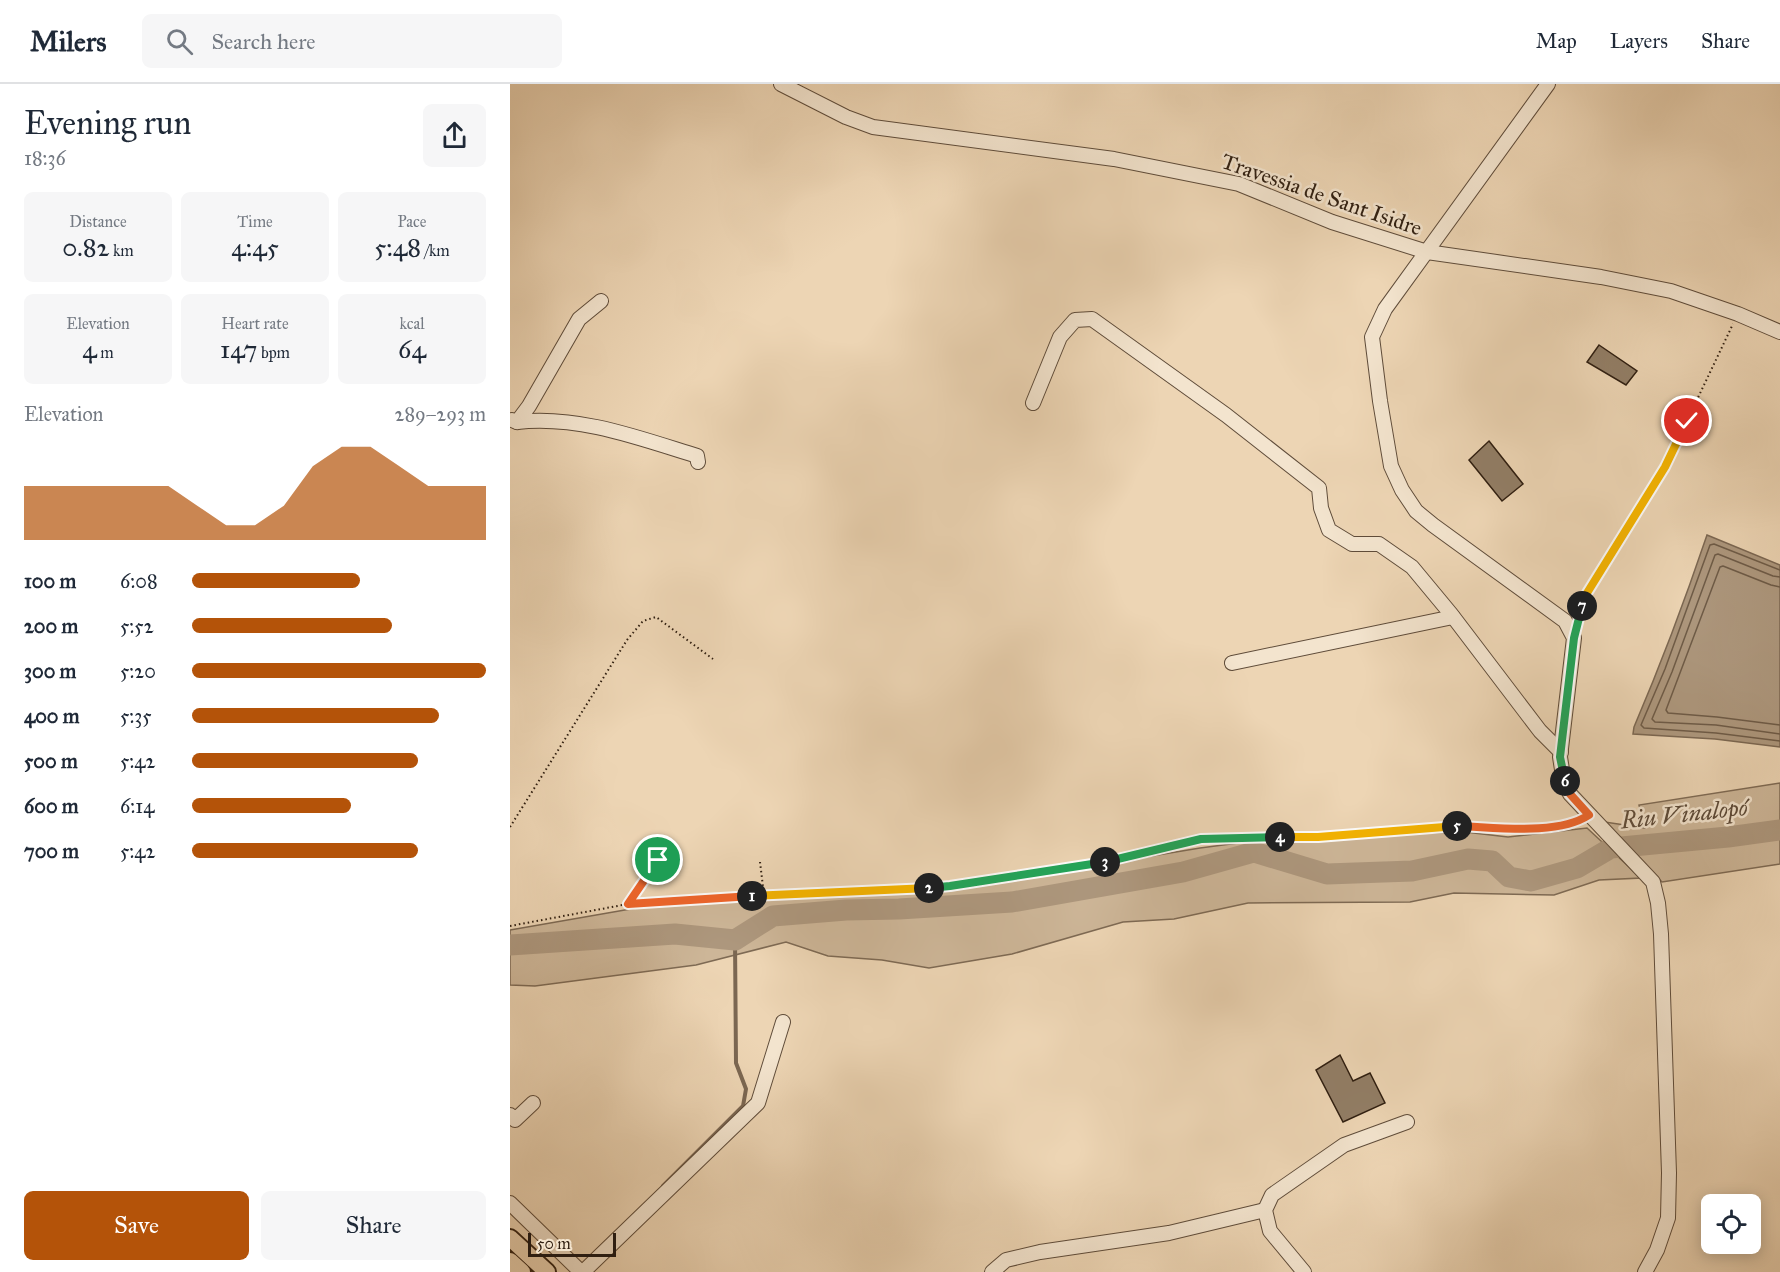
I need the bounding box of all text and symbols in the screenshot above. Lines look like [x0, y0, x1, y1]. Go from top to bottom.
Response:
search box [142, 14, 562, 68]
text: Milers [30, 24, 106, 59]
icon: search [163, 25, 196, 58]
text: Search here [211, 28, 316, 55]
text: Map [1536, 28, 1577, 54]
text: Layers [1610, 28, 1668, 54]
text: Share [1701, 28, 1750, 54]
text: Evening run [24, 103, 191, 143]
button: share [423, 104, 486, 167]
text: 18:36 [24, 146, 66, 170]
street label: Travessia de Sant Isidre [1218, 147, 1426, 241]
text: Distance [69, 212, 127, 231]
text: Time [237, 212, 273, 231]
text: Pace [397, 212, 427, 231]
text: 0.82 [62, 231, 109, 263]
text: 4:45 [231, 231, 279, 263]
text: 5:48 [374, 231, 421, 263]
text: km [109, 241, 134, 260]
text: /km [421, 241, 450, 260]
text: Elevation [66, 314, 130, 333]
text: Heart rate [221, 314, 289, 333]
text: kcal [399, 314, 425, 333]
text: 4 [82, 333, 97, 365]
text: 147 [220, 333, 257, 365]
text: 64 [398, 333, 426, 365]
text: m [97, 343, 114, 362]
text: bpm [257, 343, 290, 362]
pin [1661, 395, 1712, 446]
text: Elevation [24, 402, 103, 426]
text: 289–293 m [395, 402, 486, 426]
icon: check [1670, 404, 1703, 437]
text: 100 m [24, 569, 76, 593]
text: 6:08 [120, 569, 158, 593]
pin: 7 [1567, 591, 1597, 621]
text: 7 [1578, 596, 1586, 615]
text: 200 m [24, 614, 78, 638]
text: 5:52 [120, 614, 154, 638]
text: 300 m [24, 659, 76, 683]
text: 5:20 [120, 659, 156, 683]
text: 400 m [24, 704, 80, 728]
text: 5:35 [120, 704, 152, 728]
text: 500 m [24, 749, 78, 773]
text: 5:42 [120, 749, 155, 773]
pin: 6 [1550, 766, 1580, 796]
text: 6 [1561, 771, 1569, 790]
water label: Riu Vinalopó [1618, 792, 1753, 836]
text: 600 m [24, 794, 79, 818]
text: 6:14 [120, 794, 154, 818]
pin: 5 [1442, 811, 1472, 841]
text: 5 [1453, 816, 1461, 835]
pin: 4 [1265, 822, 1295, 852]
text: 4 [1276, 827, 1284, 846]
pin [632, 834, 683, 885]
text: 700 m [24, 839, 79, 863]
text: 5:42 [120, 839, 155, 863]
icon: arrive [641, 843, 674, 876]
pin: 3 [1090, 847, 1120, 877]
text: 3 [1102, 852, 1108, 871]
pin: 2 [914, 873, 944, 903]
text: 2 [925, 878, 933, 897]
pin: 1 [737, 881, 767, 911]
text: 1 [749, 886, 755, 905]
button: Save [24, 1191, 249, 1260]
button: Share [261, 1191, 486, 1260]
map controls [1701, 1194, 1761, 1254]
button: locate [1701, 1194, 1761, 1254]
scale bar [528, 1230, 616, 1258]
text: 50 m [537, 1234, 571, 1253]

